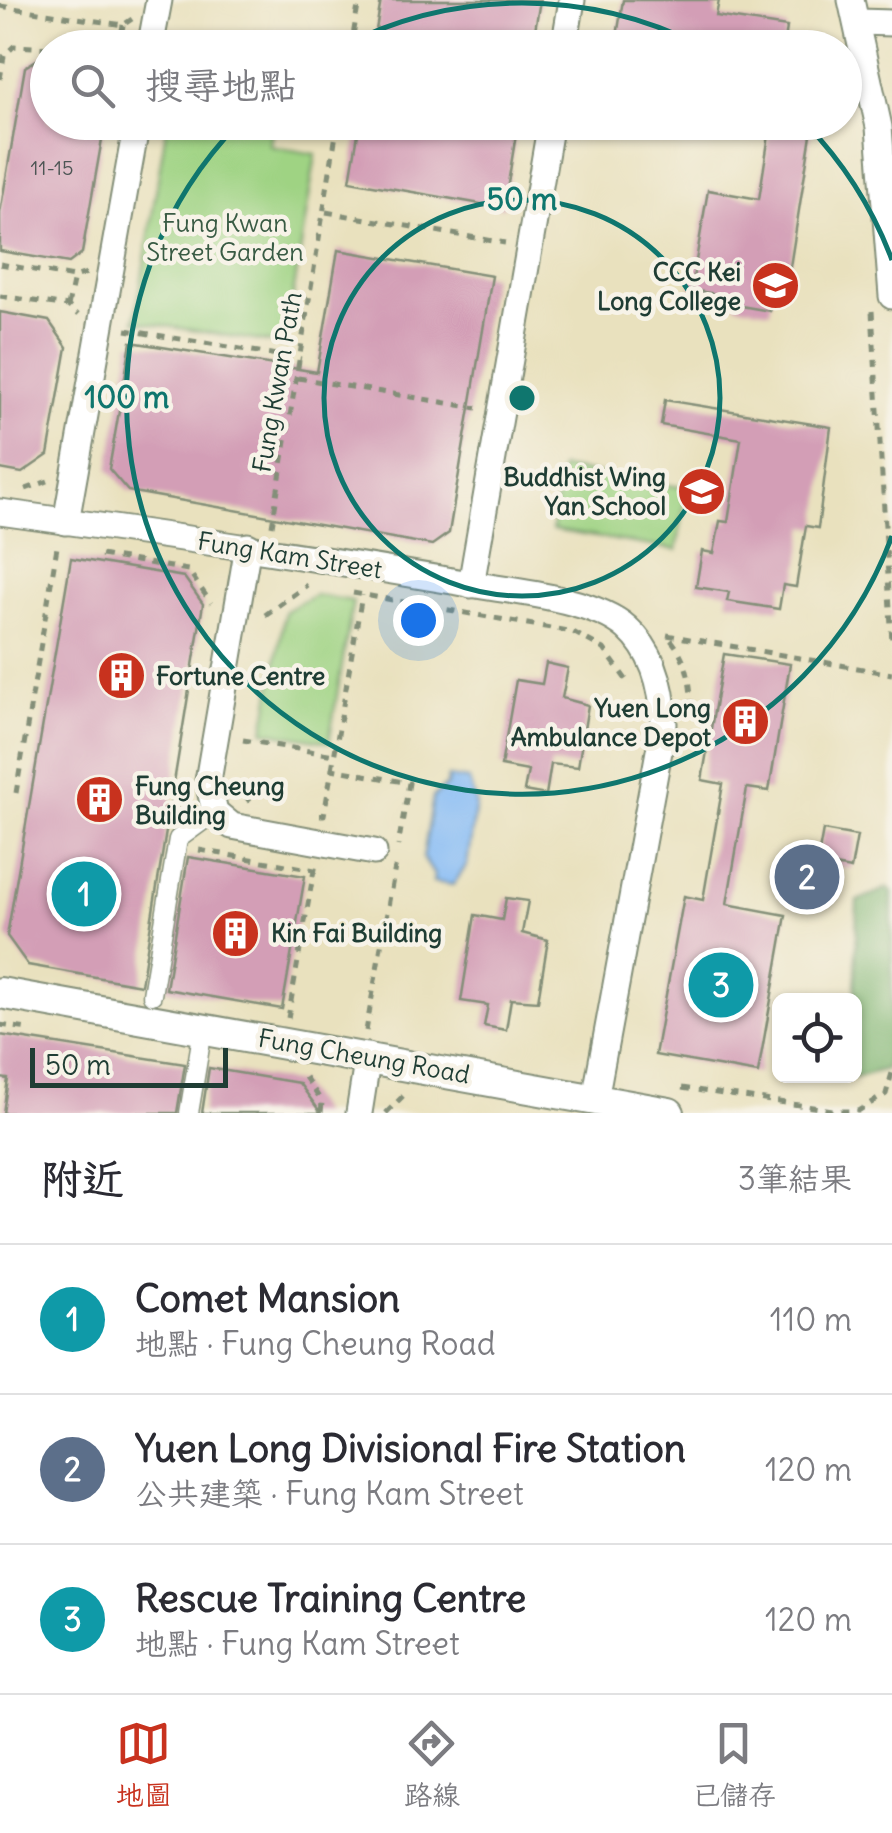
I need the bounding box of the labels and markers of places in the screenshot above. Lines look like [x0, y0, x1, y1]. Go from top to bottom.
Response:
place label: CCC Kei Long College [597, 256, 741, 317]
school or university icon: CCC Kei Long College [750, 260, 802, 312]
centre of rings [504, 380, 540, 416]
place label: Buddhist Wing Yan School [503, 461, 666, 522]
school or university icon: Buddhist Wing Yan School [675, 465, 727, 517]
building icon: Fortune Centre [95, 650, 147, 702]
place label: Fortune Centre [156, 660, 325, 692]
place label: Yuen Long Ambulance Depot [511, 692, 712, 753]
building icon: Yuen Long Ambulance Depot [720, 696, 772, 748]
place label: Fung Cheung Building [135, 770, 285, 831]
building icon: Fung Cheung Building [74, 774, 126, 826]
pin: 2 [774, 840, 840, 914]
pin: 1 [52, 856, 116, 932]
building icon: Kin Fai Building [210, 907, 262, 959]
place label: Kin Fai Building [271, 917, 442, 949]
pin: 3 [688, 948, 754, 1022]

